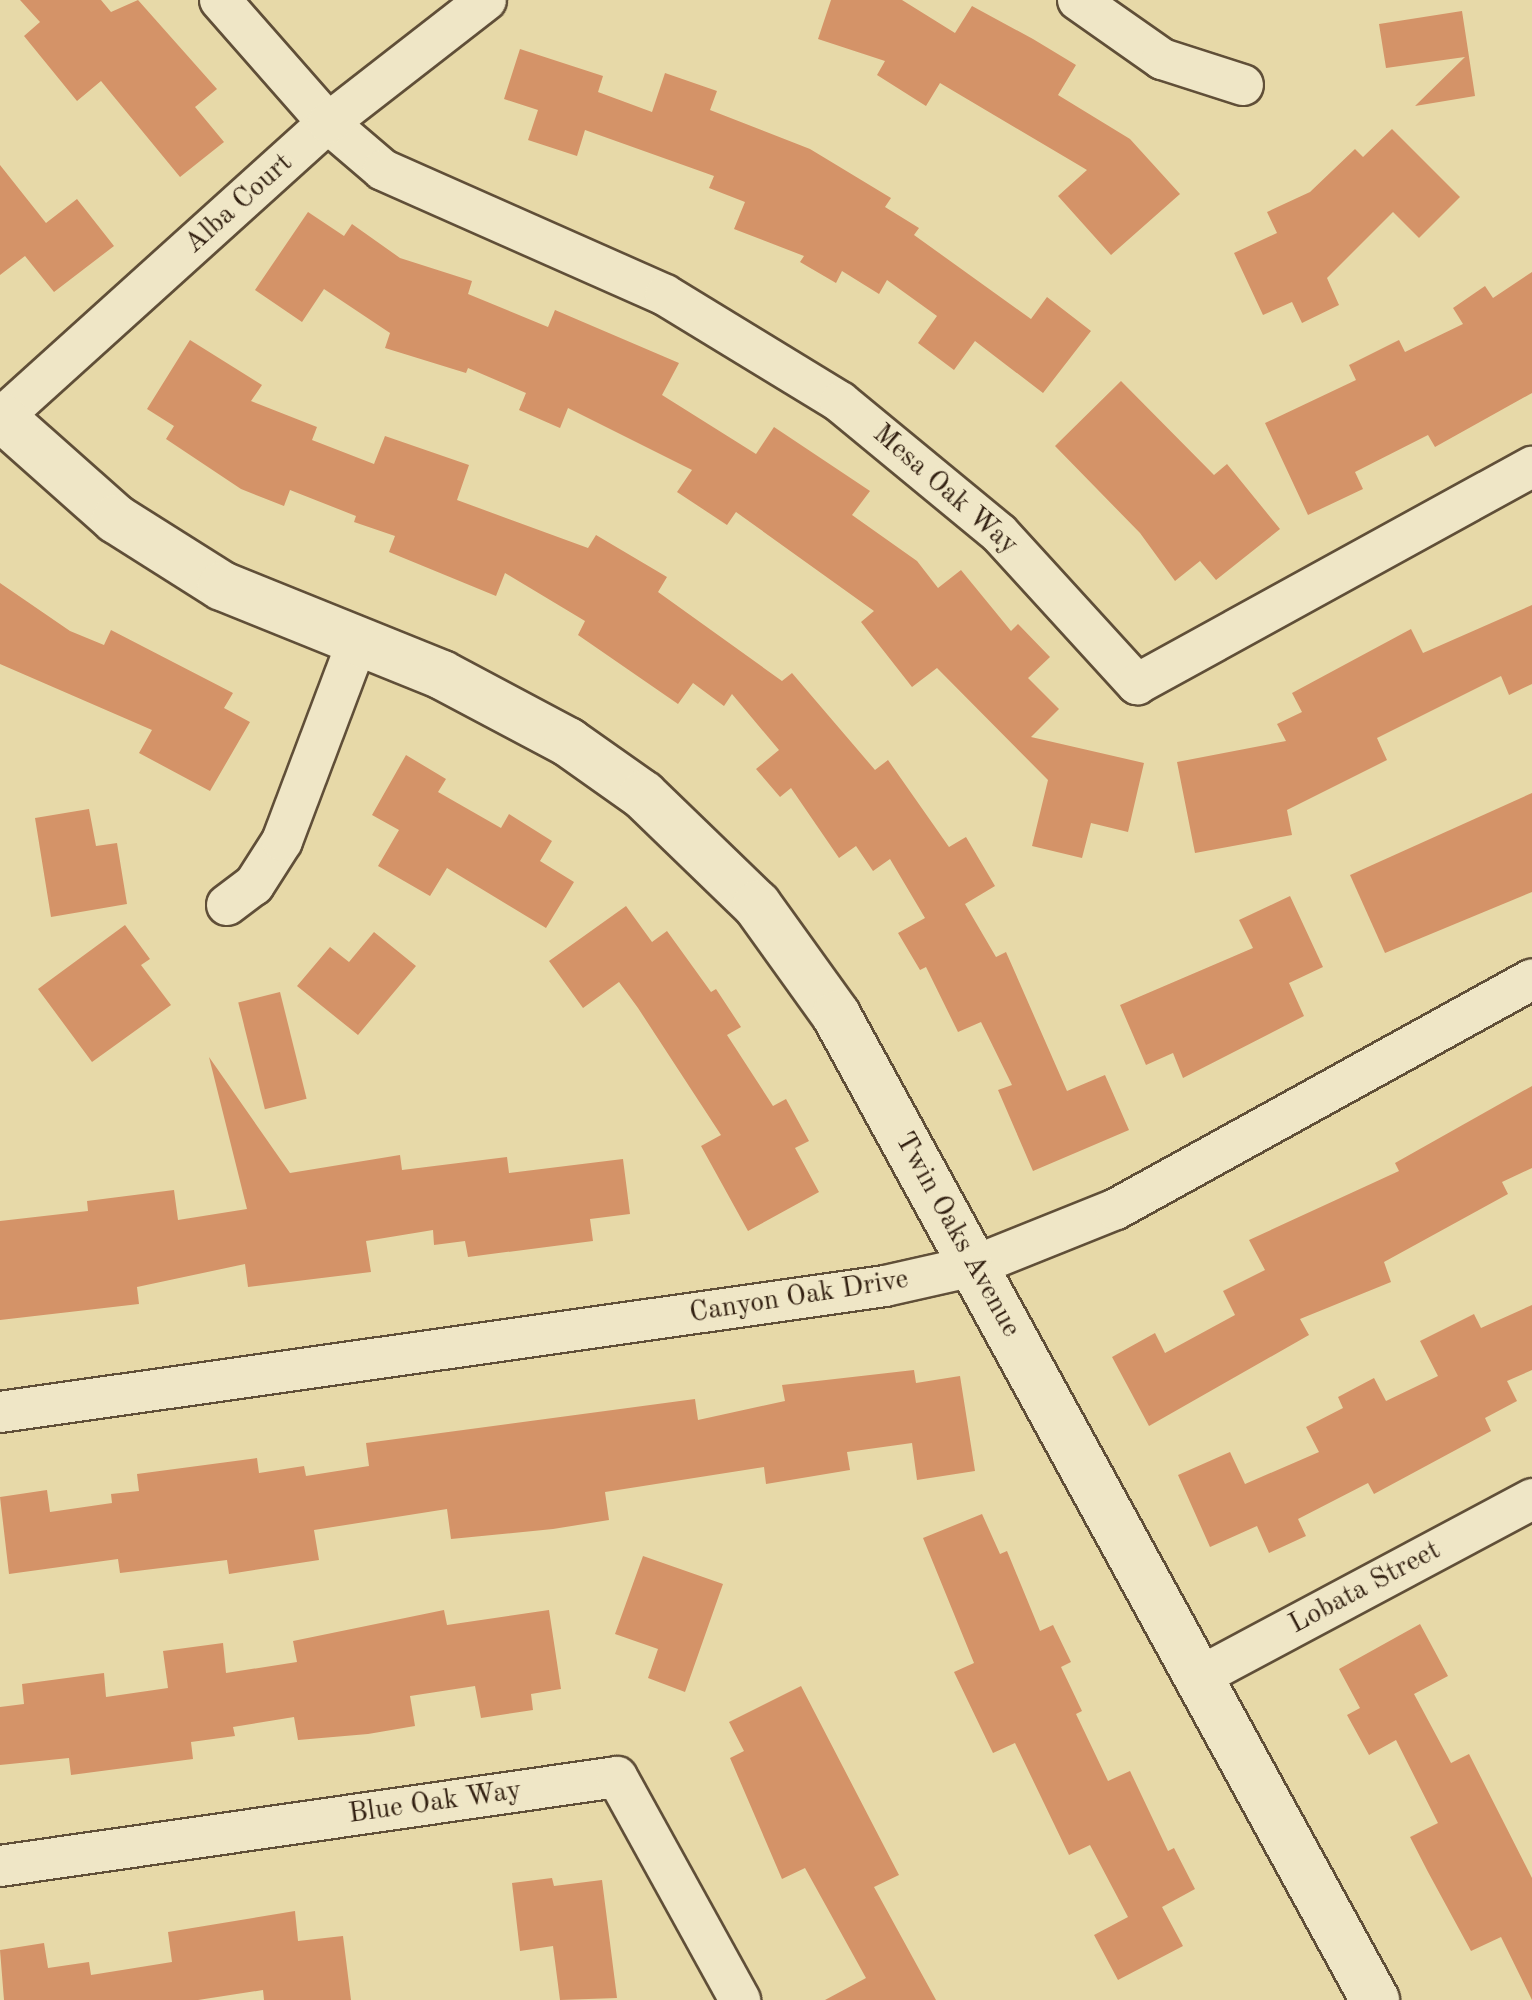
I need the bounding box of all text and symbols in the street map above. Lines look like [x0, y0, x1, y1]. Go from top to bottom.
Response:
street label: Alba Court [178, 147, 300, 261]
street label: Mesa Oak Way [865, 418, 1025, 562]
street label: Twin Oaks Avenue [887, 1127, 1027, 1343]
street label: Canyon Oak Drive [687, 1263, 911, 1331]
street label: Lobata Street [1284, 1534, 1446, 1642]
street label: Blue Oak Way [346, 1774, 524, 1832]

